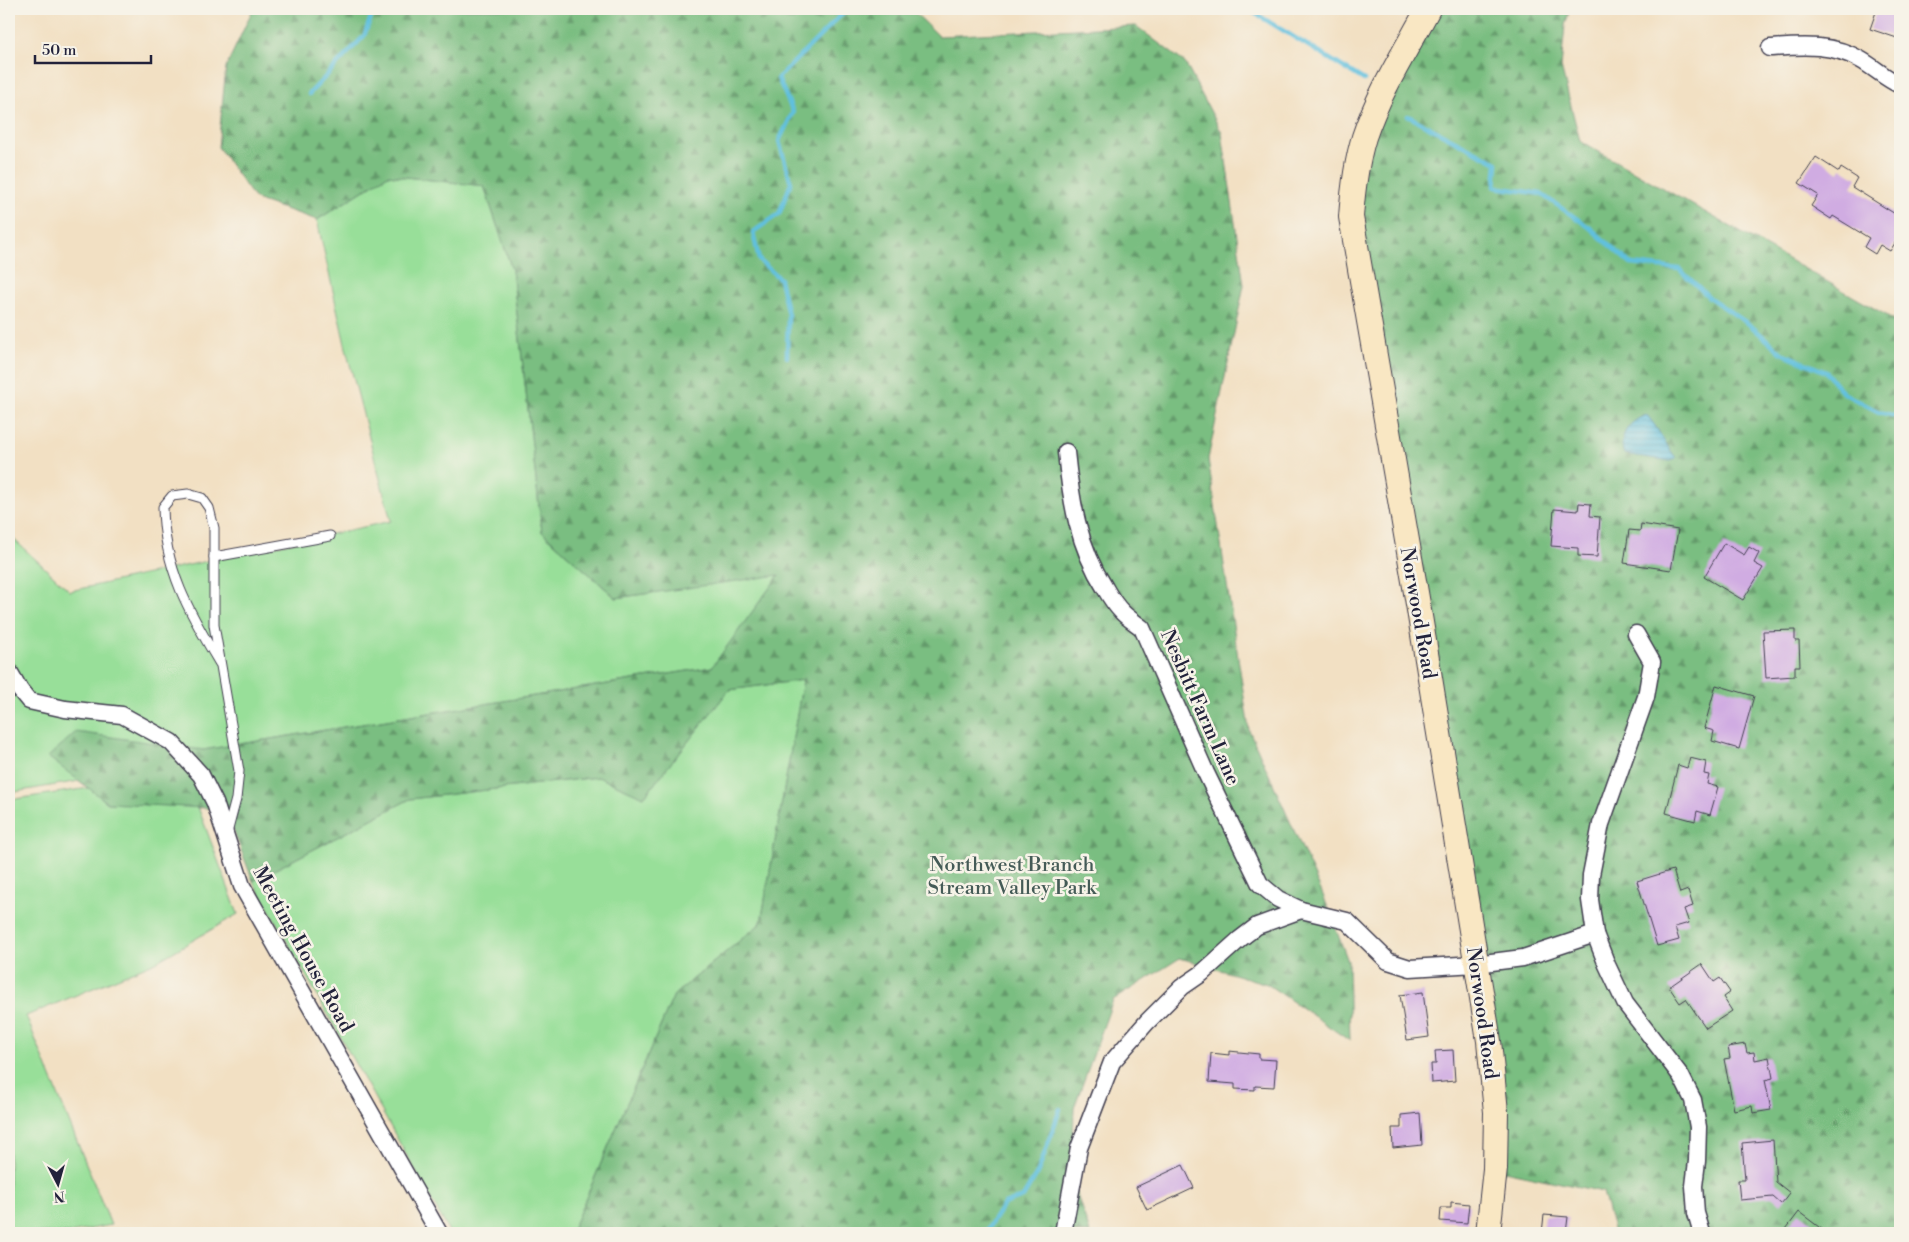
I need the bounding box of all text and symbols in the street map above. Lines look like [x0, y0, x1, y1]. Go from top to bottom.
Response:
scale bar [35, 32, 151, 64]
text: 50 m [42, 41, 76, 60]
street label: Norwood Road [1394, 545, 1442, 682]
street label: Nesbitt Farm Lane [1154, 626, 1245, 789]
park label: Northwest Branch Stream Valley Park [928, 853, 1098, 901]
street label: Meeting House Road [247, 862, 359, 1038]
street label: Norwood Road [1460, 946, 1503, 1082]
north arrow [32, 1160, 82, 1210]
text: N [53, 1186, 66, 1205]

